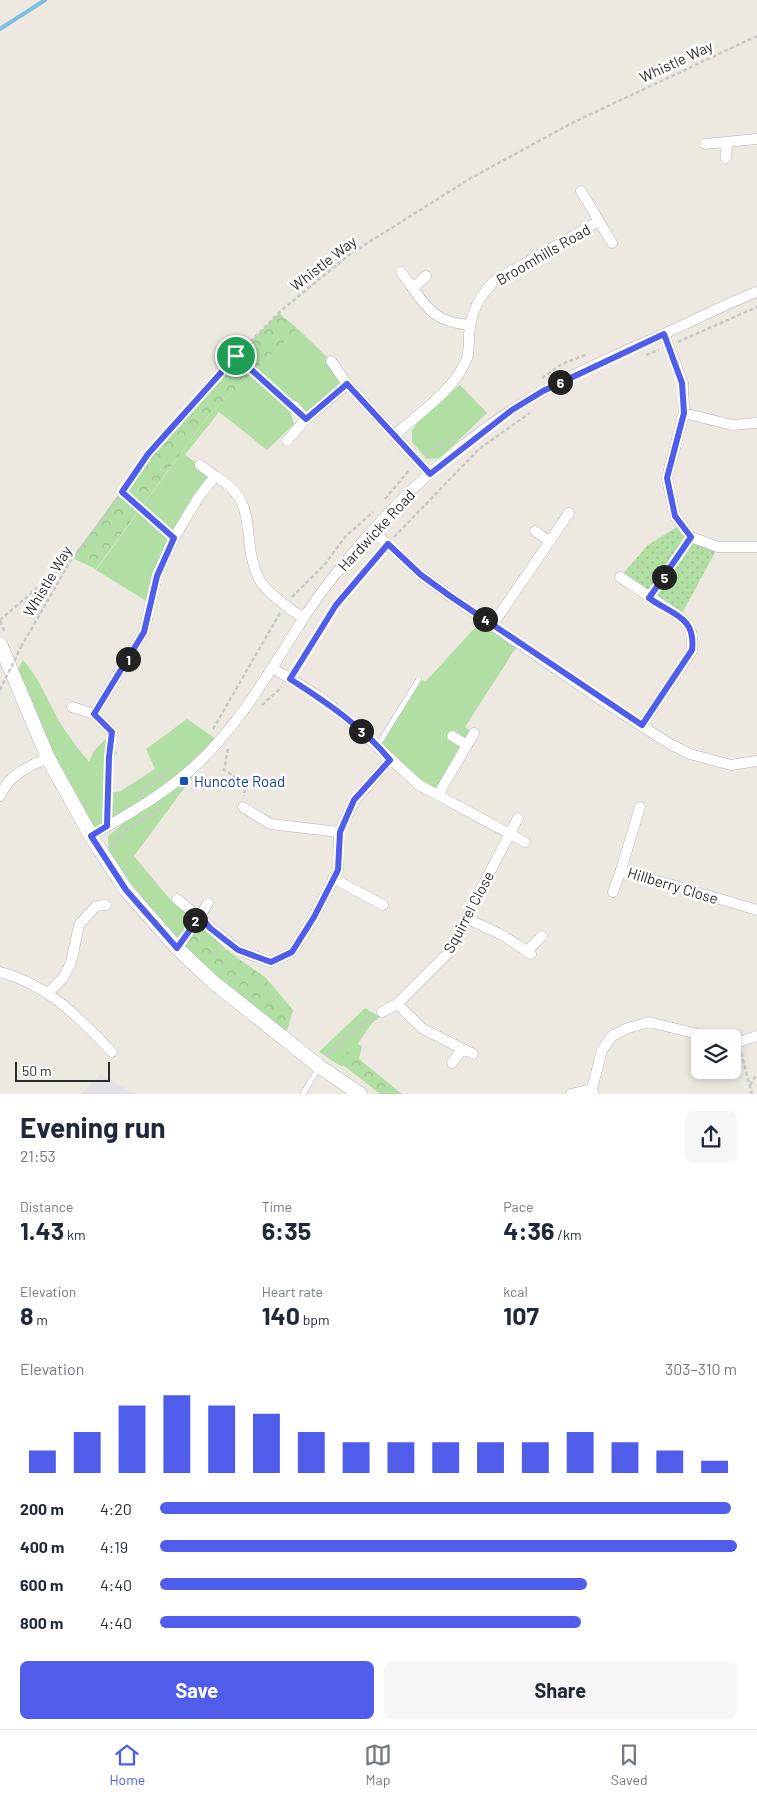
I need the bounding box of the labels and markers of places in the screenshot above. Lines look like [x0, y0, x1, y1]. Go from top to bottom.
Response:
pin [215, 335, 257, 377]
pin: 6 [548, 370, 572, 394]
pin: 5 [652, 564, 676, 590]
pin: 4 [472, 606, 498, 632]
pin: 1 [116, 646, 140, 672]
pin: 3 [348, 718, 374, 744]
place label: Huncote Road [194, 772, 285, 790]
marker: Huncote Road [178, 775, 190, 787]
pin: 2 [182, 908, 208, 932]

